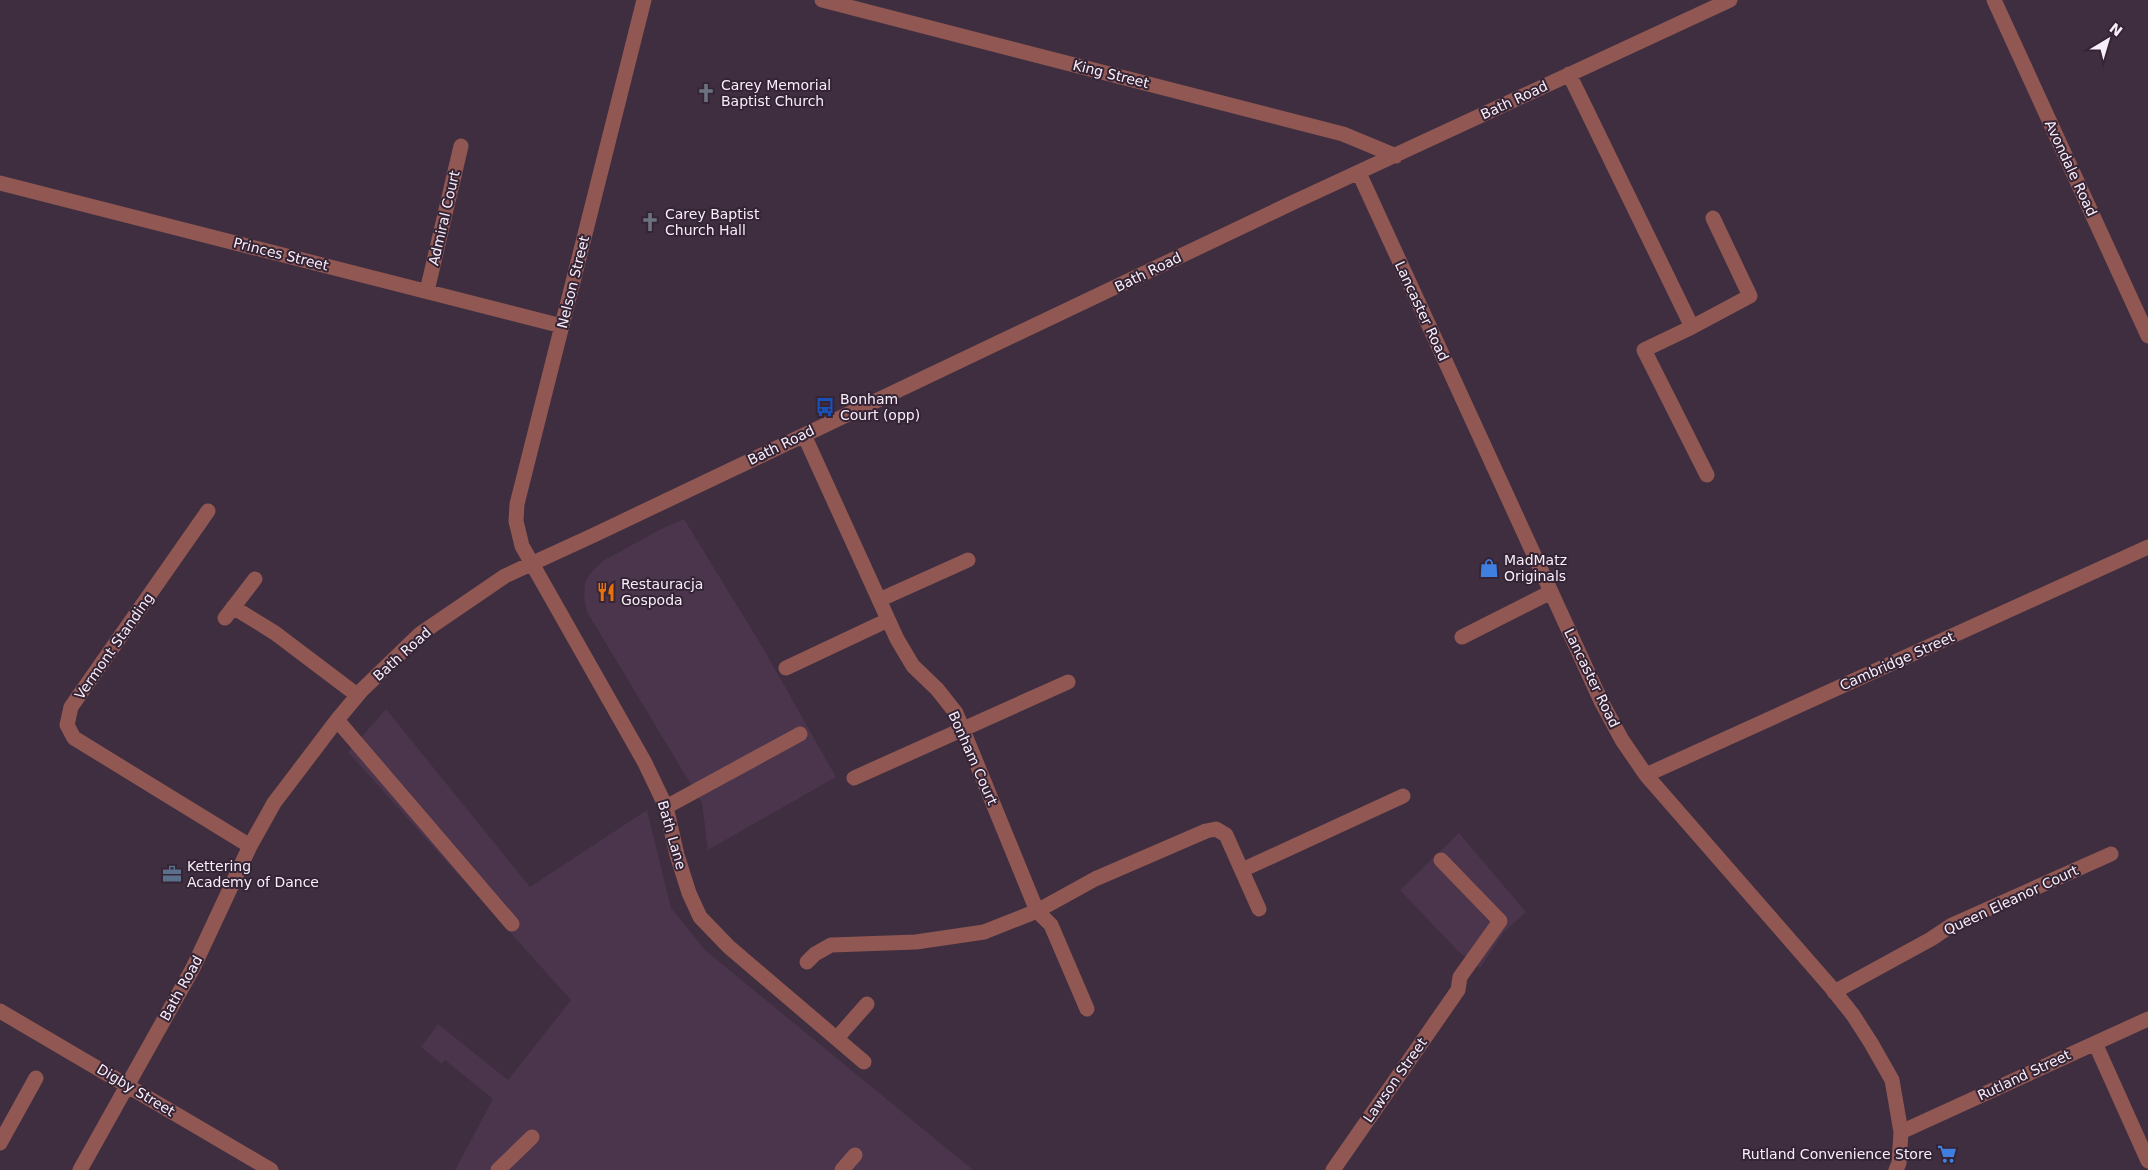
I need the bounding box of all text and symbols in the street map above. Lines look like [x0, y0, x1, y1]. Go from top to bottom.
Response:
north arrow [2083, 15, 2133, 65]
text: N [2106, 20, 2126, 40]
street label: King Street [1071, 57, 1151, 91]
place label: Carey Memorial Baptist Church [721, 77, 831, 109]
street label: Bath Road [1478, 78, 1550, 122]
church icon: Carey Memorial Baptist Church [695, 82, 717, 104]
street label: Avondale Road [2042, 117, 2100, 219]
street label: Admiral Court [425, 169, 463, 267]
place label: Carey Baptist Church Hall [665, 206, 760, 238]
church icon: Carey Baptist Church Hall [639, 211, 661, 233]
street label: Princes Street [232, 234, 331, 274]
street label: Nelson Street [554, 234, 592, 330]
street label: Bath Road [1112, 249, 1184, 295]
street label: Lancaster Road [1392, 259, 1452, 363]
place label: Bonham Court (opp) [840, 391, 920, 423]
bus stop icon: Bonham Court (opp) [814, 396, 836, 418]
street label: Bath Road [745, 422, 817, 468]
place label: MadMatz Originals [1504, 552, 1567, 584]
shop icon: MadMatz Originals [1478, 557, 1500, 579]
place label: Restauracja Gospoda [621, 576, 703, 608]
restaurant icon: Restauracja Gospoda [595, 581, 617, 603]
street label: Vermont Standing [71, 590, 157, 702]
street label: Bath Road [370, 624, 434, 684]
street label: Lancaster Road [1561, 626, 1623, 730]
street label: Cambridge Street [1837, 628, 1957, 694]
street label: Bonham Court [945, 709, 1001, 808]
street label: Bath Lane [655, 799, 689, 871]
place label: Kettering Academy of Dance [187, 858, 319, 890]
street label: Queen Eleanor Court [1941, 862, 2081, 938]
office icon: Kettering Academy of Dance [161, 863, 183, 885]
street label: Bath Road [157, 953, 205, 1023]
street label: Lawson Street [1360, 1034, 1430, 1125]
street label: Rutland Street [1975, 1046, 2073, 1104]
street label: Digby Street [94, 1061, 178, 1120]
supermarket icon: Rutland Convenience Store [1936, 1143, 1958, 1165]
place label: Rutland Convenience Store [1742, 1146, 1932, 1162]

